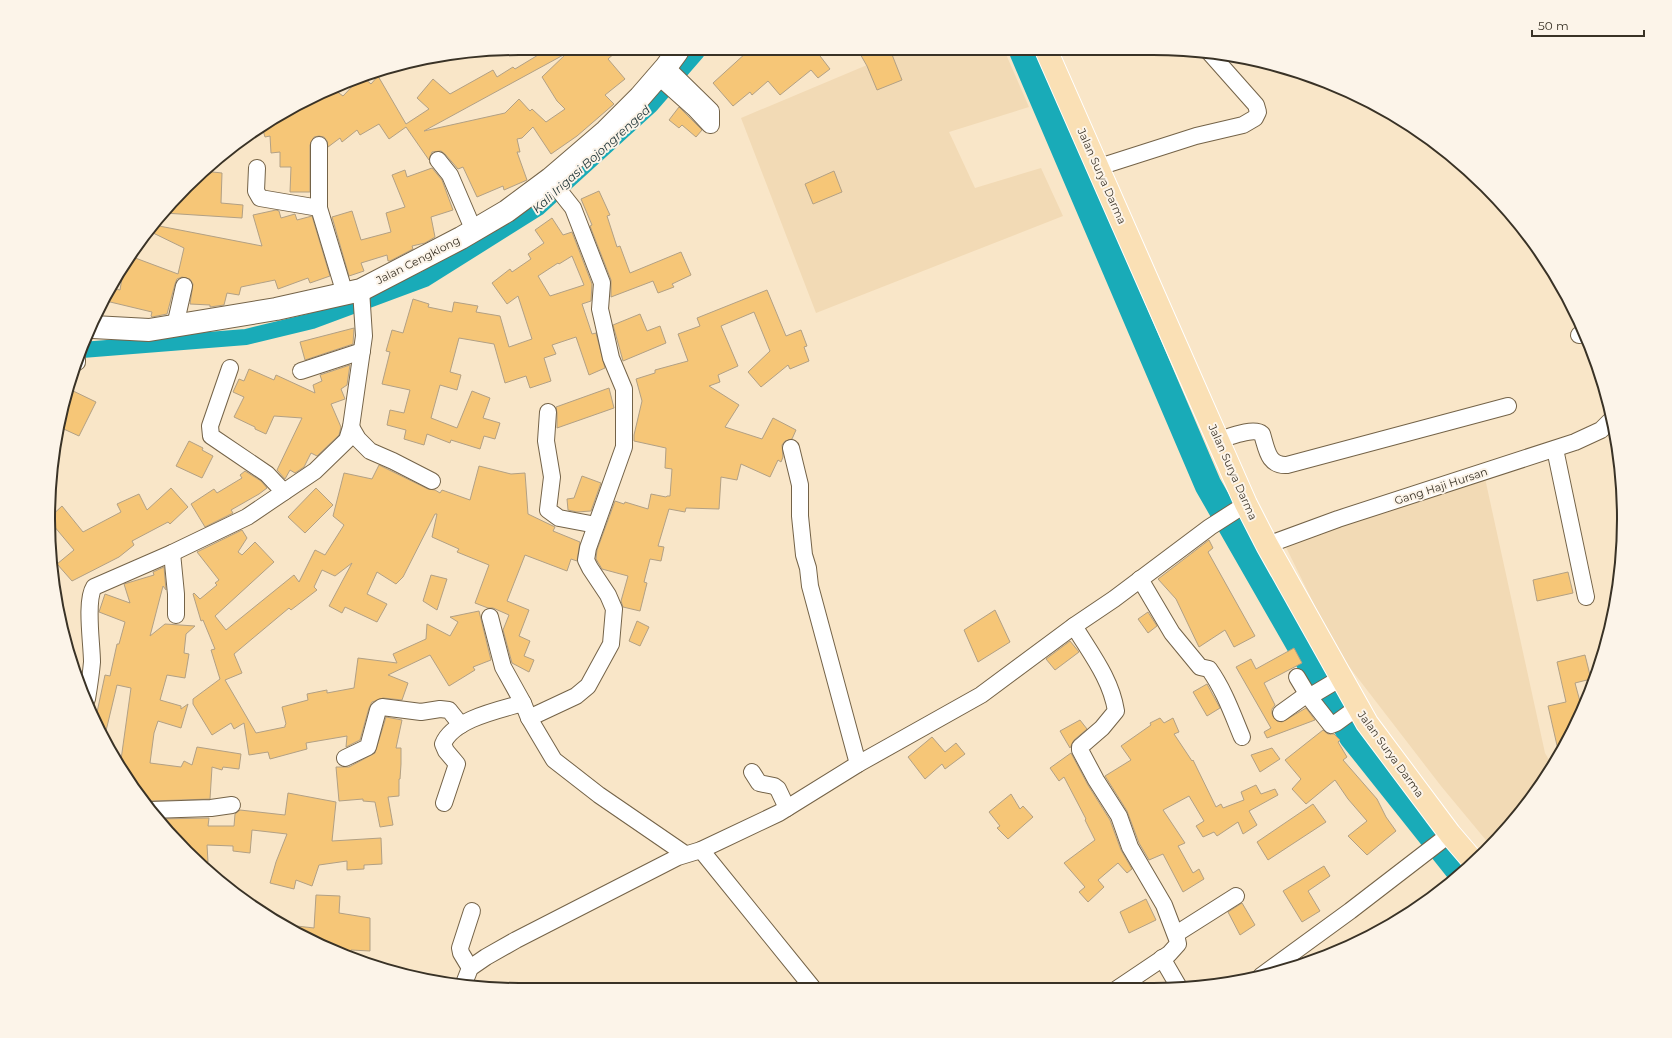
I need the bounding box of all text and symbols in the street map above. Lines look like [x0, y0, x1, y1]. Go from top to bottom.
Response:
scale bar [1532, 12, 1644, 38]
text: 50 m [1538, 18, 1569, 33]
water label: Kali Irigasi Bojongrenged [529, 102, 654, 216]
street label: Jalan Surya Darma [1074, 125, 1129, 226]
street label: Jalan Cengklong [373, 233, 462, 288]
street label: Jalan Surya Darma [1205, 421, 1260, 522]
street label: Gang Haji Hursan [1393, 464, 1489, 508]
street label: Jalan Surya Darma [1354, 707, 1427, 800]

